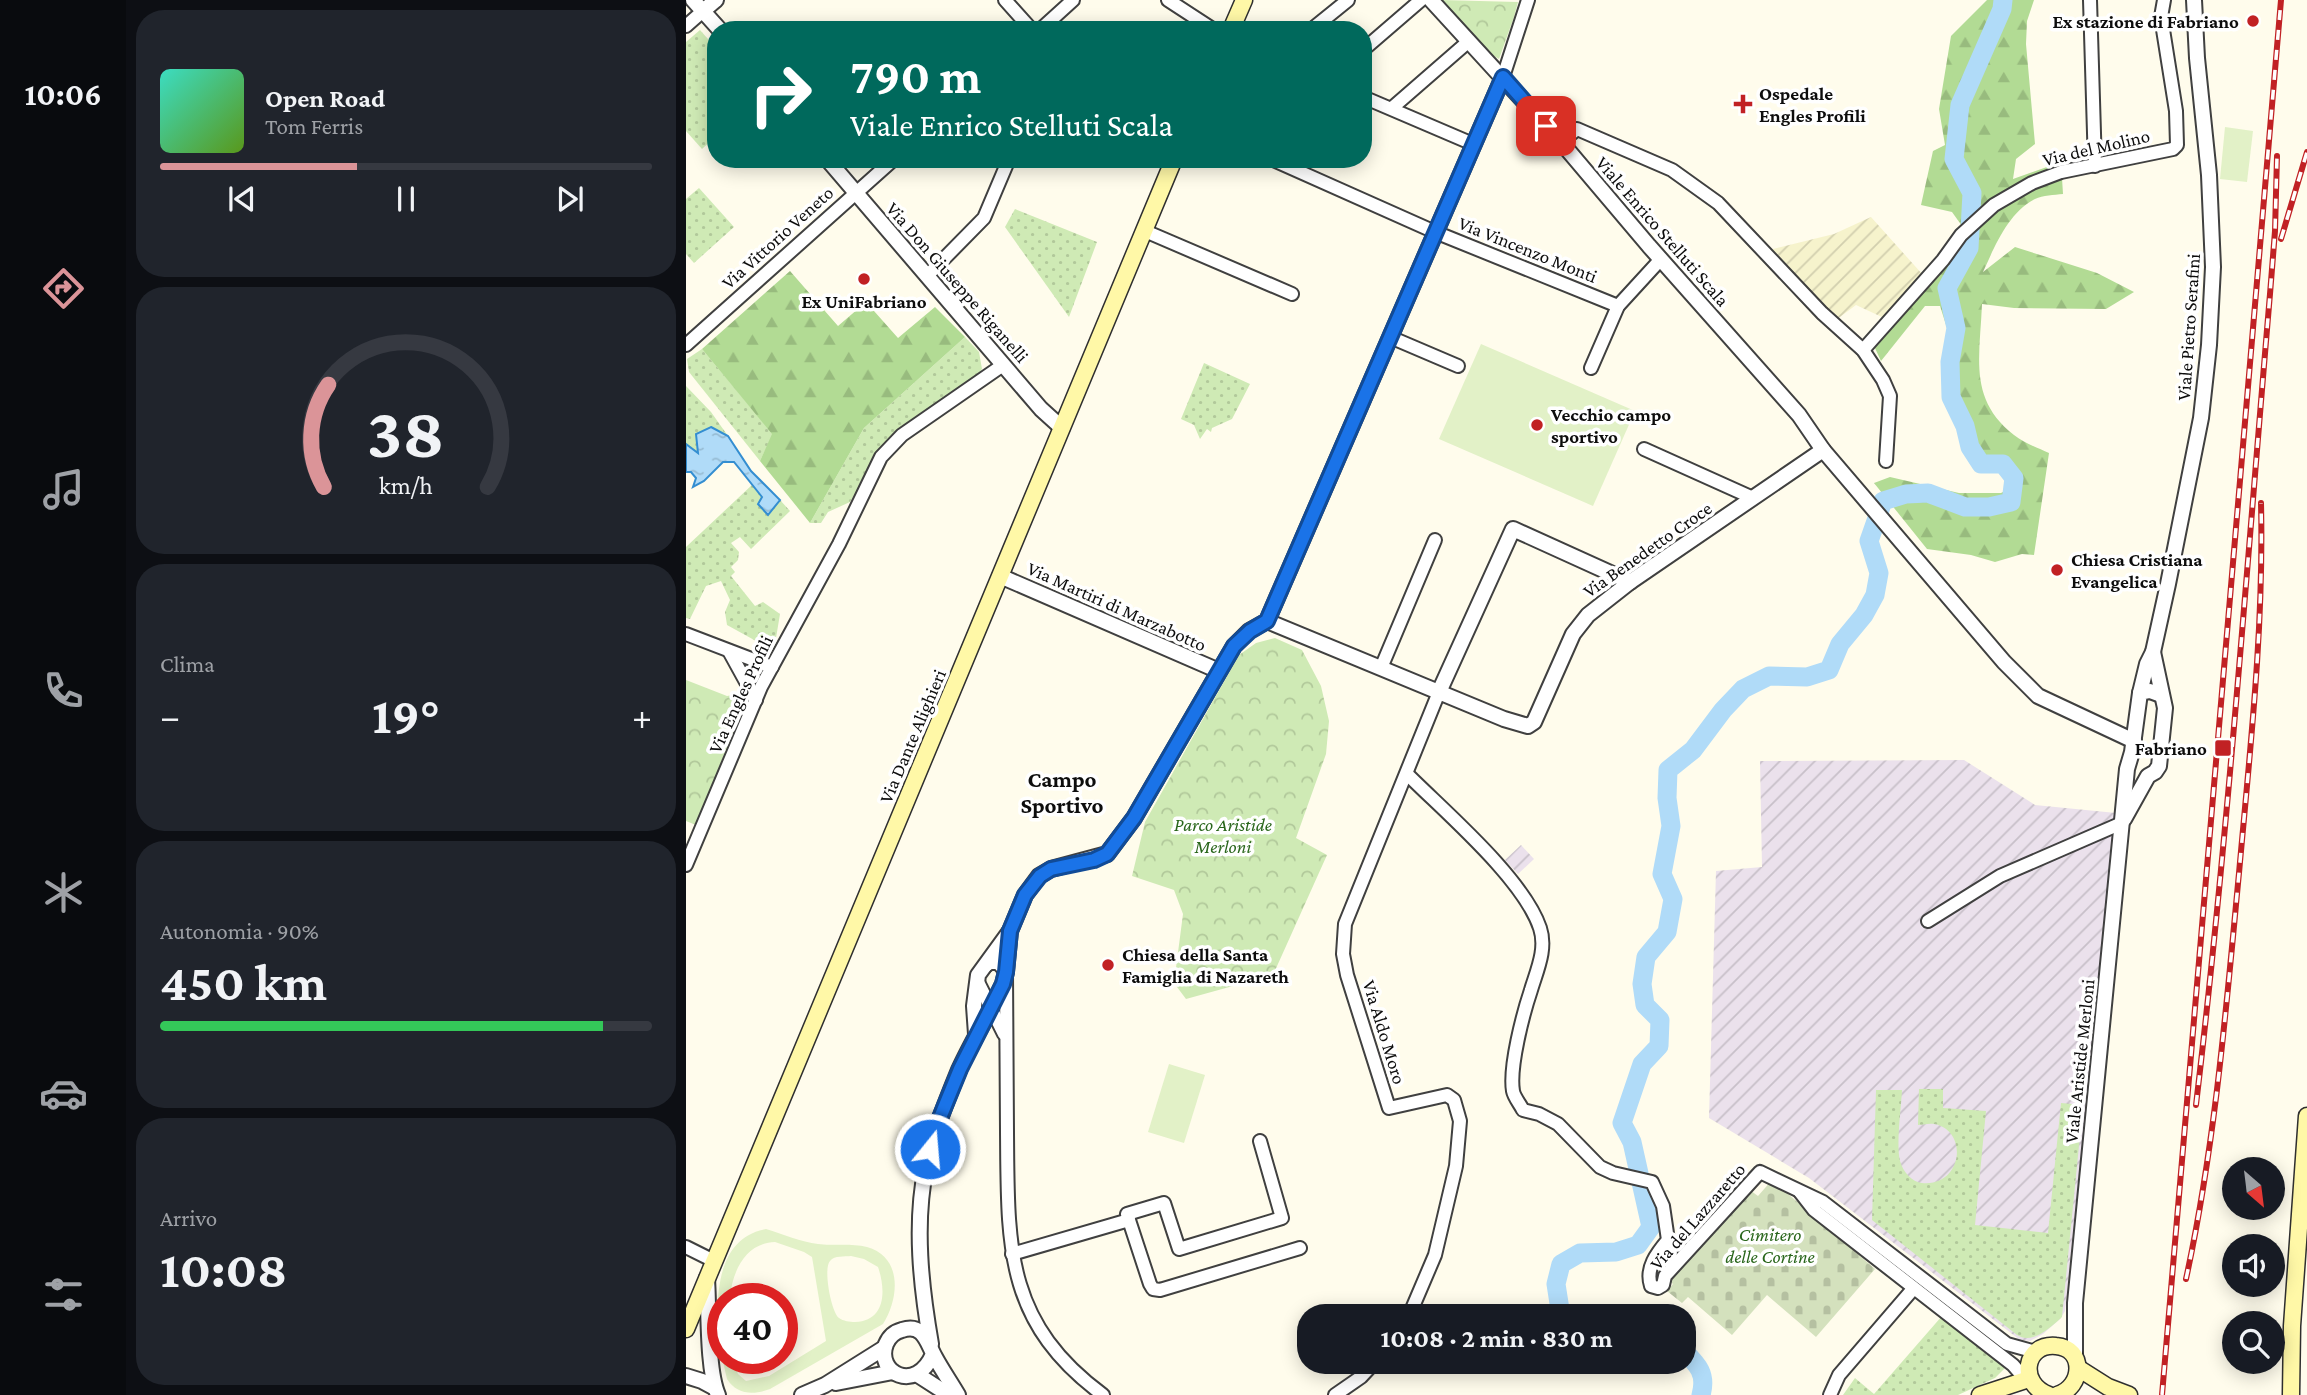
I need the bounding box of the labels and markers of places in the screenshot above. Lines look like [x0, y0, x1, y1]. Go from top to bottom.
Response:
place label: Ex stazione di Fabriano [2052, 11, 2239, 32]
marker: Ex stazione di Fabriano [2245, 13, 2261, 29]
place label: Ospedale Engles Profili [1759, 83, 1866, 126]
marker: Ospedale Engles Profili [1733, 94, 1753, 114]
pin [1516, 96, 1576, 156]
marker: Ex UniFabriano [856, 271, 872, 287]
place label: Ex UniFabriano [801, 291, 927, 312]
place label: Vecchio campo sportivo [1550, 404, 1671, 447]
marker: Vecchio campo sportivo [1529, 417, 1545, 433]
place label: Chiesa Cristiana Evangelica [2071, 549, 2203, 592]
marker: Chiesa Cristiana Evangelica [2049, 562, 2065, 578]
place label: Fabriano [2135, 738, 2207, 759]
marker: Fabriano [2213, 738, 2233, 758]
place label: Chiesa della Santa Famiglia di Nazareth [1122, 944, 1289, 987]
marker: Chiesa della Santa Famiglia di Nazareth [1100, 957, 1116, 973]

